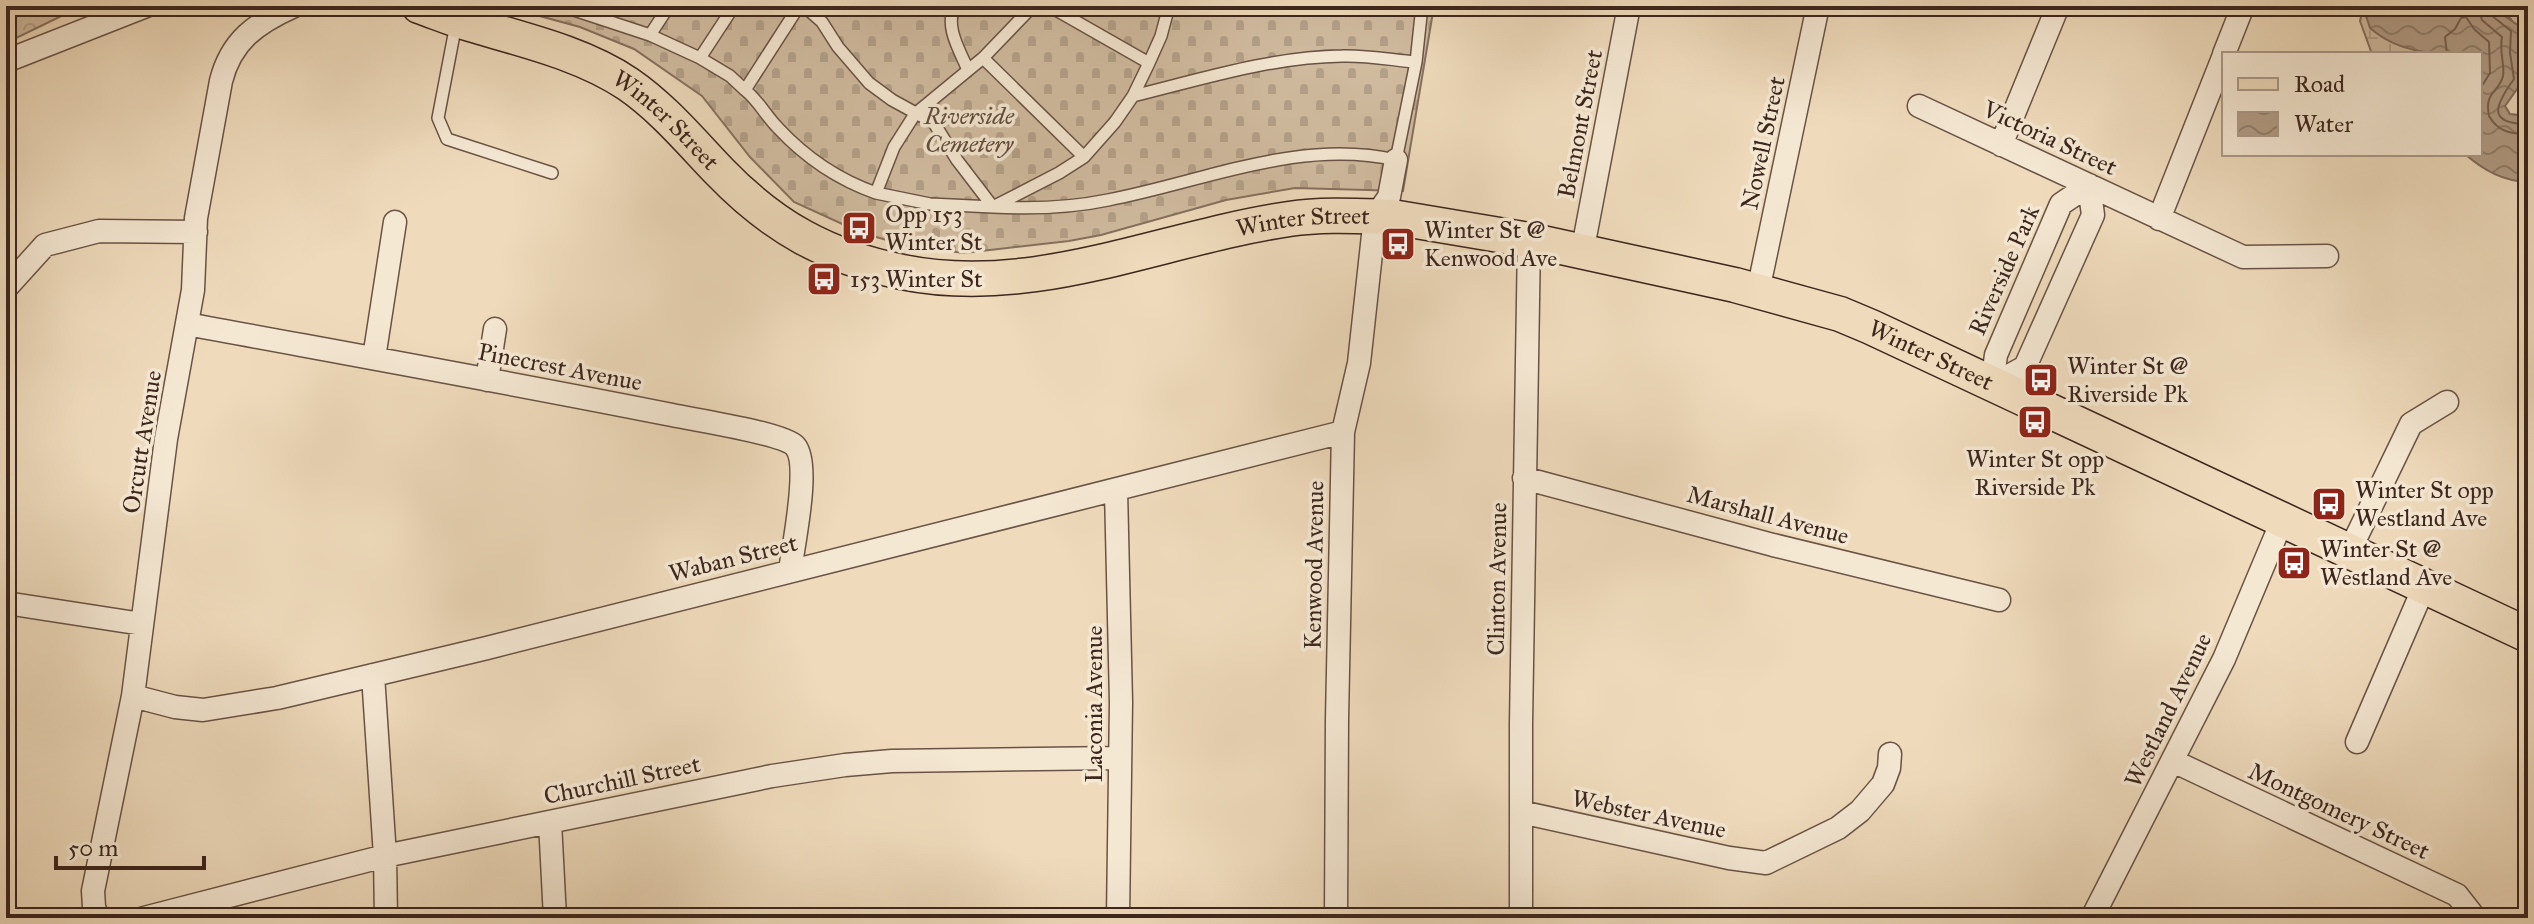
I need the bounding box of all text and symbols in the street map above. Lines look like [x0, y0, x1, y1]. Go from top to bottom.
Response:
street label: Belmont Street [1551, 47, 1609, 201]
legend [2222, 52, 2482, 156]
street label: Winter Street [607, 63, 726, 177]
text: Road [2294, 69, 2345, 99]
street label: Nowell Street [1734, 73, 1792, 212]
street label: Victoria Street [1977, 93, 2122, 182]
park label: Riverside Cemetery [923, 101, 1015, 159]
text: Water [2294, 109, 2353, 139]
place label: Opp 153 Winter St [885, 199, 983, 257]
street label: Riverside Park [1962, 199, 2046, 340]
street label: Winter Street [1233, 201, 1371, 243]
bus stop icon: Opp 153 Winter St [840, 209, 878, 247]
place label: Winter St @ Kenwood Ave [1424, 215, 1557, 273]
bus stop icon: Winter St @ Kenwood Ave [1379, 225, 1417, 263]
bus stop icon: 153 Winter St [805, 260, 843, 298]
place label: 153 Winter St [850, 264, 983, 294]
street label: Winter Street [1864, 313, 1999, 397]
street label: Pinecrest Avenue [475, 336, 645, 398]
place label: Winter St @ Riverside Pk [2067, 351, 2189, 409]
bus stop icon: Winter St @ Riverside Pk [2022, 361, 2060, 399]
street label: Orcutt Avenue [116, 368, 168, 516]
bus stop icon: Winter St opp Riverside Pk [2016, 403, 2054, 441]
place label: Winter St opp Riverside Pk [1966, 444, 2104, 502]
place label: Winter St opp Westland Ave [2355, 475, 2494, 533]
street label: Marshall Avenue [1684, 479, 1852, 551]
street label: Kenwood Avenue [1298, 480, 1330, 650]
bus stop icon: Winter St opp Westland Ave [2310, 485, 2348, 523]
street label: Clinton Avenue [1481, 502, 1513, 656]
street label: Waban Street [666, 527, 801, 588]
place label: Winter St @ Westland Ave [2320, 534, 2452, 592]
bus stop icon: Winter St @ Westland Ave [2275, 544, 2313, 582]
street label: Laconia Avenue [1079, 625, 1109, 783]
street label: Westland Avenue [2118, 628, 2218, 792]
street label: Churchill Street [541, 749, 703, 811]
street label: Montgomery Street [2244, 756, 2435, 866]
street label: Webster Avenue [1569, 783, 1729, 845]
scale bar [56, 820, 204, 870]
text: 50 m [68, 833, 118, 863]

